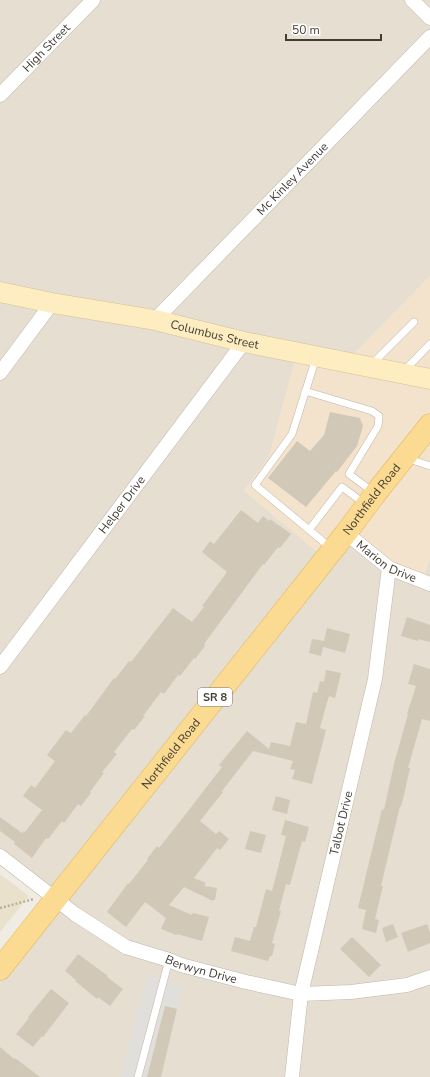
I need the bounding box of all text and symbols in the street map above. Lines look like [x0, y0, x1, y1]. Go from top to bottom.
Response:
scale bar [286, 16, 381, 42]
street label: High Street [19, 20, 74, 75]
text: 50 m [292, 22, 320, 38]
street label: Mc Kinley Avenue [253, 139, 331, 219]
street label: Columbus Street [169, 316, 261, 353]
street label: Northfield Road [339, 460, 404, 538]
street label: Helper Drive [95, 473, 149, 537]
street label: Marion Drive [353, 537, 419, 586]
road number: SR 8 [198, 688, 232, 706]
street label: Northfield Road [138, 715, 204, 792]
street label: Talbot Drive [326, 789, 356, 857]
street label: Berwyn Drive [163, 951, 239, 987]

